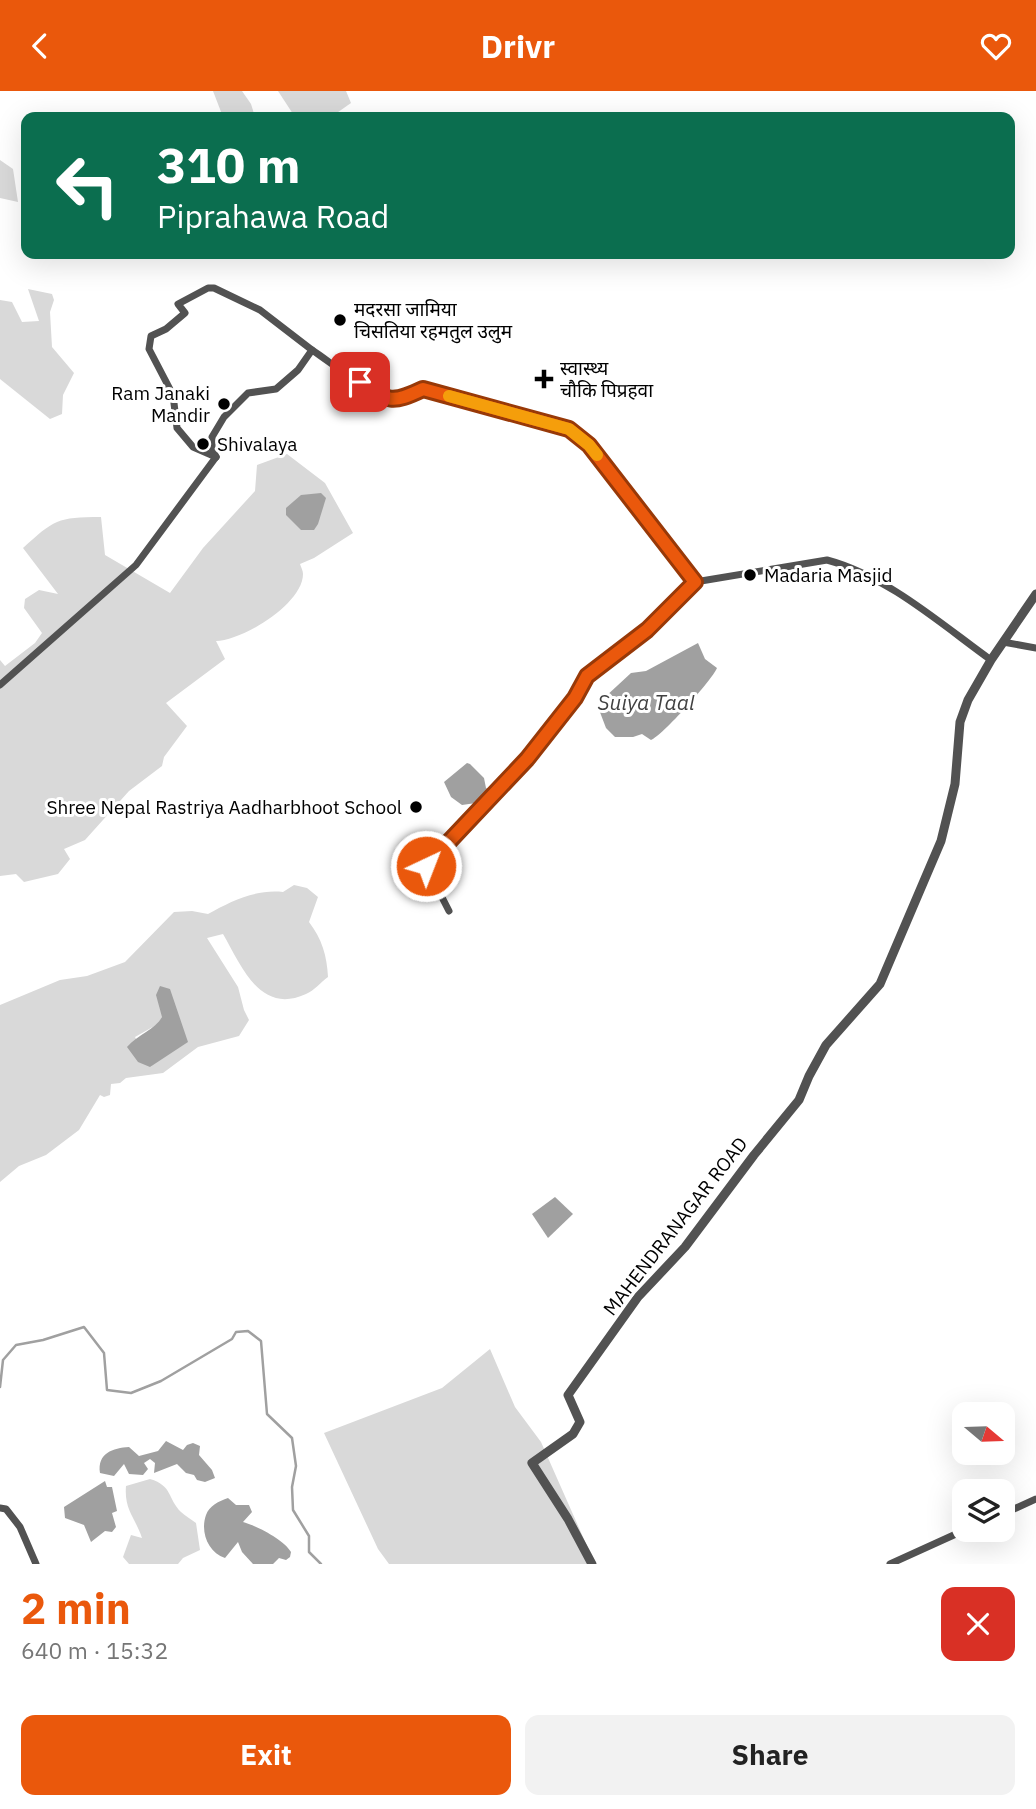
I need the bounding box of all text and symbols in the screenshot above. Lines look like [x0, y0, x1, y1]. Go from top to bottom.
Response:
text: Drivr [481, 25, 555, 67]
icon: back [21, 27, 59, 65]
icon: heart [977, 27, 1015, 65]
text: 310 m [157, 133, 301, 196]
icon: left [42, 140, 133, 231]
text: Piprahawa Road [157, 195, 389, 237]
place label: मदरसा जामिया चिसतिया रहमतुल उलुम [354, 297, 513, 344]
marker: मदरसा जामिया चिसतिया रहमतुल उलुम [332, 312, 348, 328]
pin [330, 352, 390, 412]
place label: स्वास्थ्य चाैकि पिप्रहवा [560, 356, 654, 402]
icon: arrive [341, 363, 379, 401]
marker: स्वास्थ्य चाैकि पिप्रहवा [534, 369, 554, 389]
place label: Ram Janaki Mandir [111, 381, 210, 427]
marker: Ram Janaki Mandir [216, 396, 232, 412]
place label: Shivalaya [217, 432, 297, 456]
marker: Shivalaya [195, 436, 211, 452]
place label: Madaria Masjid [764, 563, 892, 587]
marker: Madaria Masjid [742, 567, 758, 583]
water label: Suiya Taal [597, 688, 695, 716]
place label: Shree Nepal Rastriya Aadharbhoot School [46, 795, 402, 819]
marker: Shree Nepal Rastriya Aadharbhoot School [408, 799, 424, 815]
position arrow [389, 829, 463, 903]
street label: MAHENDRANAGAR ROAD [598, 1132, 752, 1320]
north arrow [952, 1402, 1015, 1465]
map controls [952, 1402, 1015, 1542]
button: layers [952, 1479, 1015, 1542]
text: 2 min [21, 1581, 131, 1636]
button: close [941, 1587, 1015, 1661]
text: 640 m · 15:32 [21, 1635, 168, 1665]
button: Exit [21, 1715, 511, 1795]
button: Share [525, 1715, 1015, 1795]

